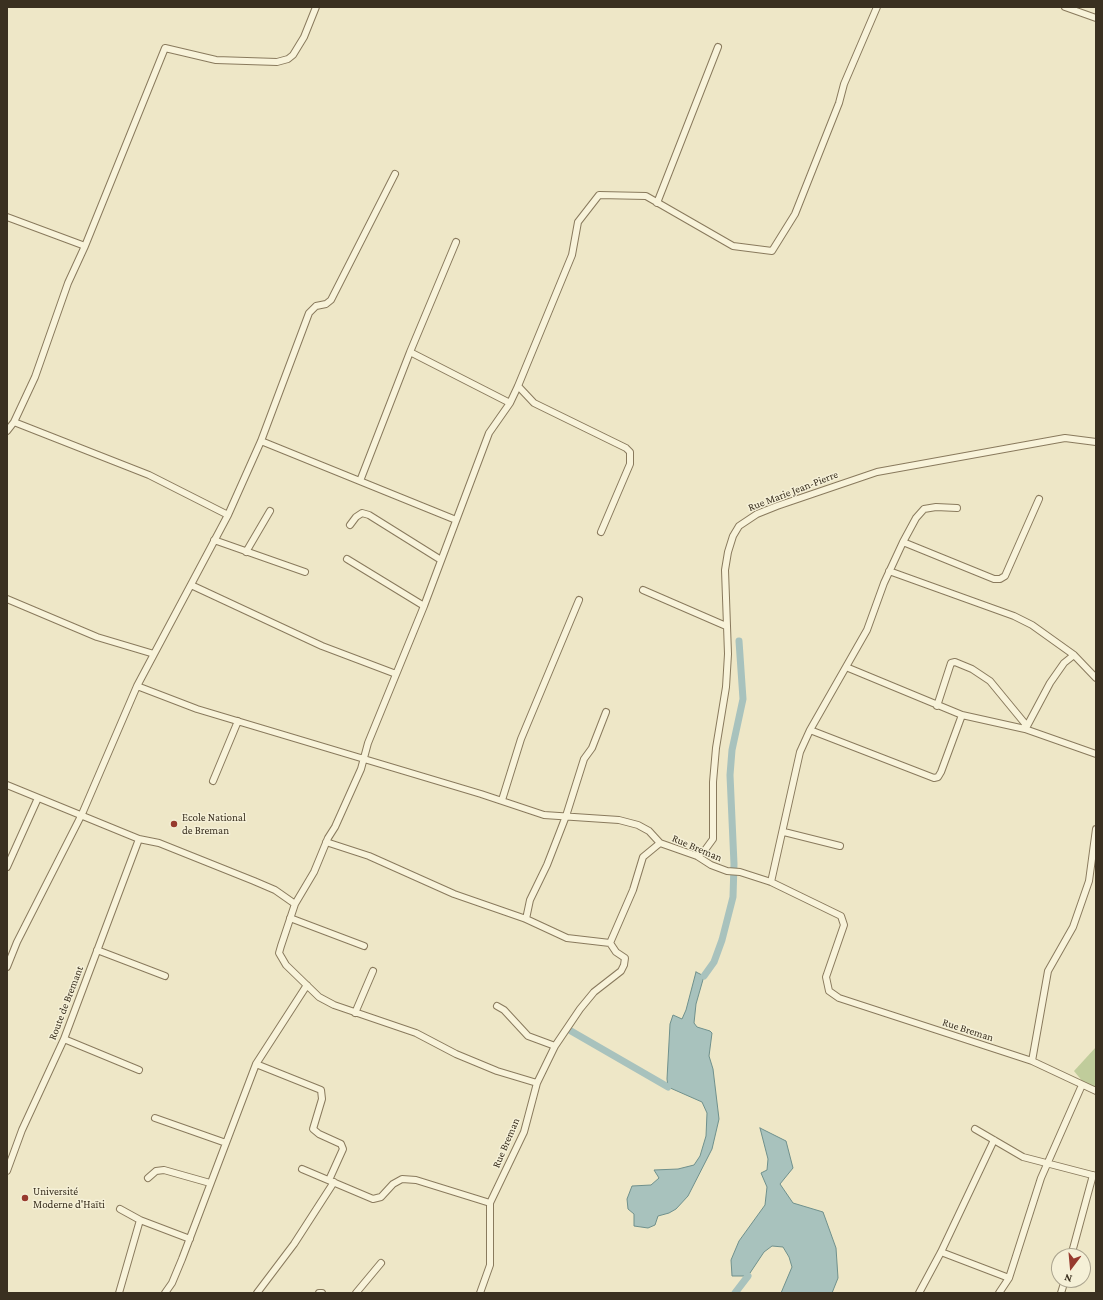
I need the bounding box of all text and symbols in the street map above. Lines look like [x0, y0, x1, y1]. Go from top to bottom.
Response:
street label: Rue Marie Jean-Pierre [746, 468, 840, 514]
place label: Ecole National de Breman [182, 811, 246, 837]
marker: Ecole National de Breman [169, 819, 179, 829]
street label: Rue Breman [670, 832, 724, 864]
street label: Route de Bremant [46, 964, 86, 1042]
street label: Rue Breman [941, 1016, 995, 1044]
street label: Rue Breman [490, 1116, 522, 1170]
place label: Université Moderne d'Haïti [33, 1185, 105, 1211]
marker: Université Moderne d'Haïti [20, 1193, 30, 1203]
north arrow [1051, 1248, 1091, 1288]
text: N [1063, 1272, 1073, 1285]

